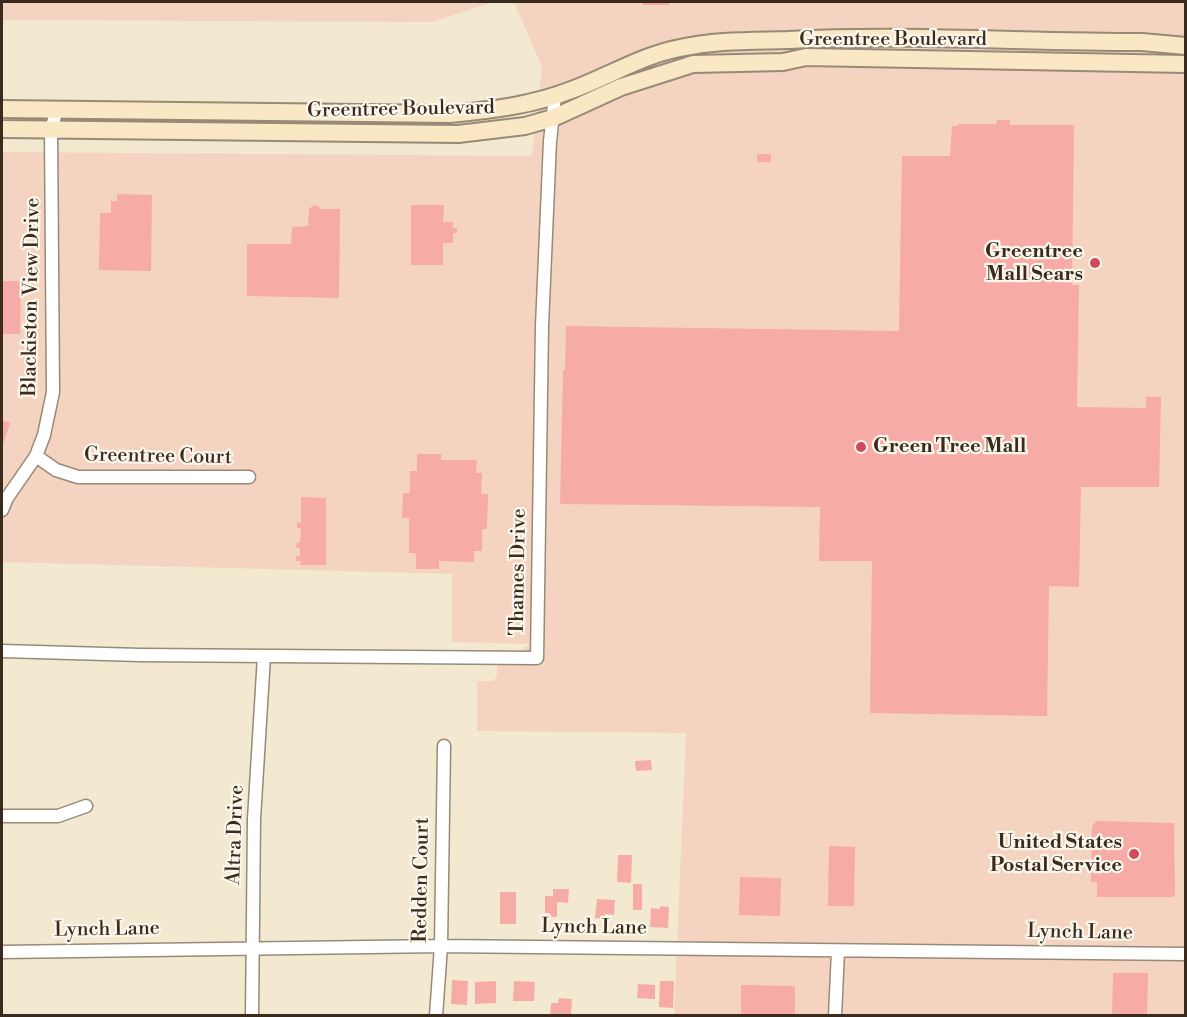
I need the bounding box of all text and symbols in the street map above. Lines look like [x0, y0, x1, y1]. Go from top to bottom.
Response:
street label: Greentree Boulevard [799, 28, 987, 52]
street label: Greentree Boulevard [307, 96, 495, 124]
street label: Blackiston View Drive [18, 197, 46, 397]
place label: Greentree Mall Sears [985, 240, 1083, 287]
marker: Greentree Mall Sears [1088, 256, 1102, 270]
place label: Green Tree Mall [873, 435, 1026, 459]
marker: Green Tree Mall [854, 440, 868, 454]
street label: Greentree Court [84, 444, 232, 470]
street label: Thames Drive [506, 508, 532, 636]
street label: Altra Drive [222, 784, 250, 886]
street label: Redden Court [409, 817, 435, 943]
place label: United States Postal Service [990, 831, 1122, 878]
marker: United States Postal Service [1127, 847, 1141, 861]
street label: Lynch Lane [541, 915, 647, 941]
street label: Lynch Lane [54, 917, 160, 943]
street label: Lynch Lane [1027, 920, 1133, 946]

